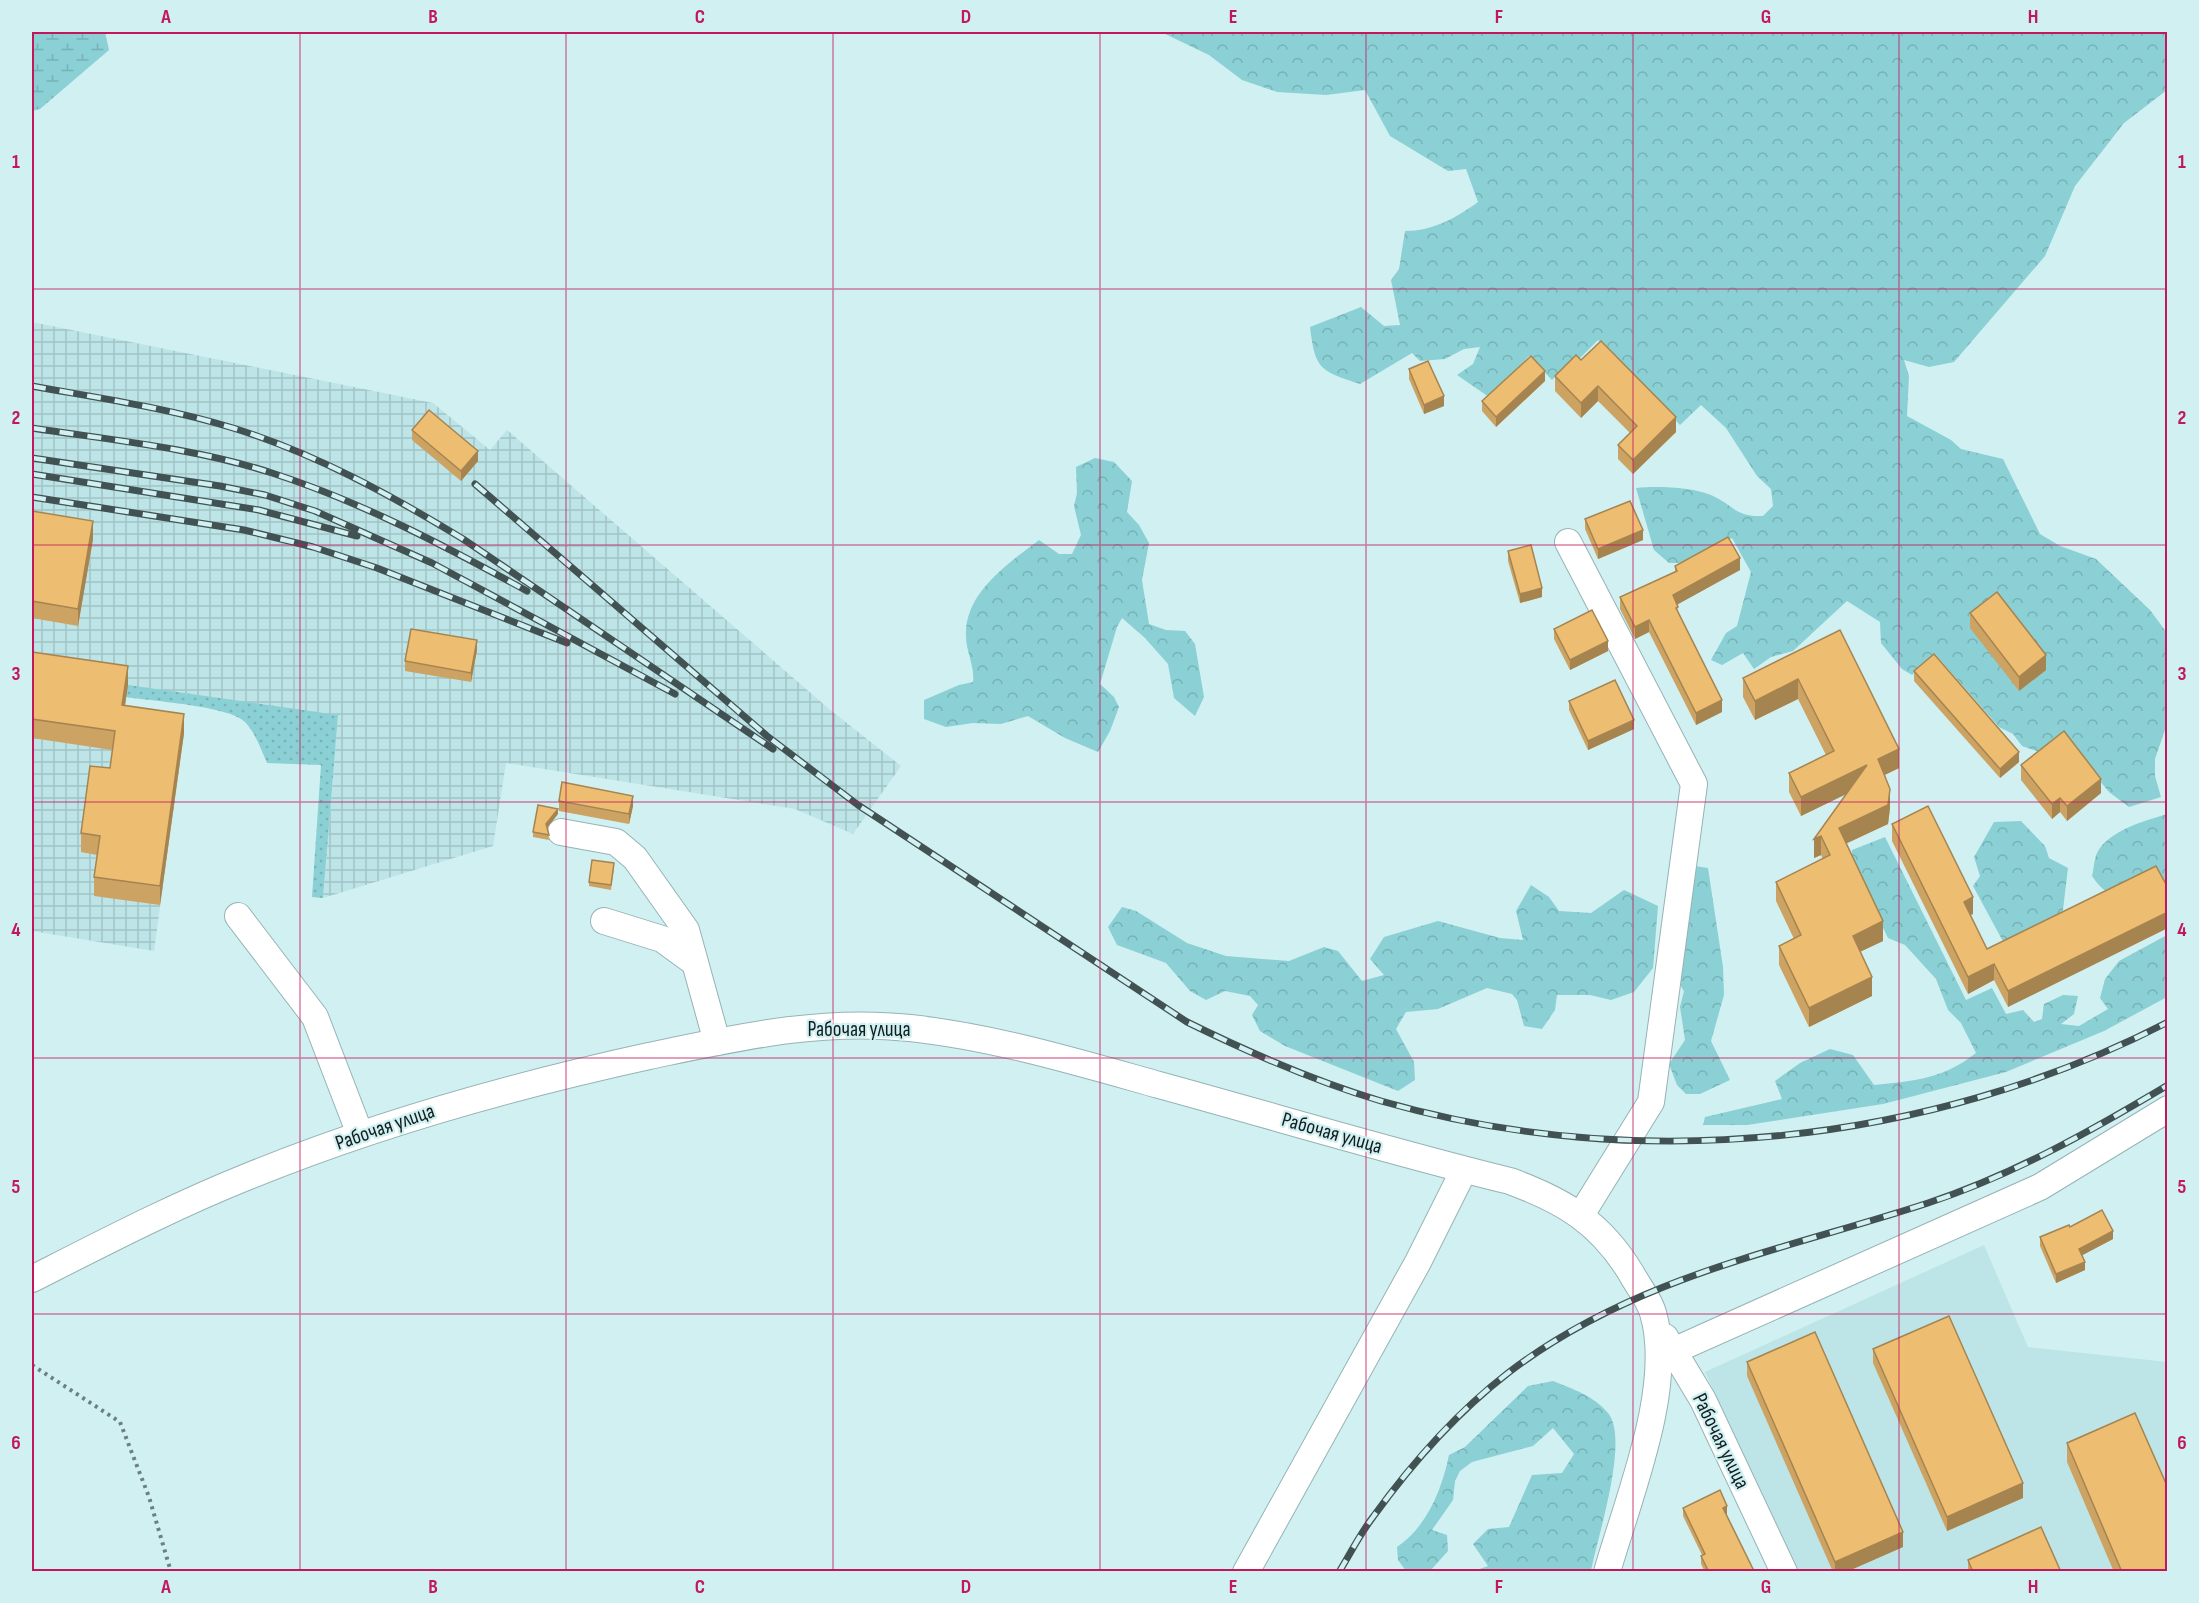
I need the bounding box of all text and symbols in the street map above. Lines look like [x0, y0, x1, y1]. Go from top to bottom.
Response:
text: A [160, 5, 171, 29]
text: B [428, 5, 438, 29]
text: C [695, 5, 705, 29]
text: D [961, 5, 971, 29]
text: E [1229, 5, 1237, 29]
text: F [1495, 5, 1503, 29]
text: G [1761, 5, 1771, 29]
text: H [2028, 5, 2038, 29]
text: 1 [12, 150, 20, 174]
text: 1 [2178, 150, 2186, 174]
text: 2 [12, 406, 20, 430]
text: 2 [2178, 406, 2186, 430]
text: 3 [12, 662, 21, 686]
text: 3 [2178, 662, 2187, 686]
text: 4 [11, 918, 21, 942]
text: 4 [2177, 918, 2187, 942]
street label: Рабочая улица [807, 1017, 911, 1042]
street label: Рабочая улица [332, 1098, 438, 1156]
street label: Рабочая улица [1279, 1107, 1385, 1159]
text: 5 [12, 1175, 21, 1199]
text: 5 [2178, 1175, 2187, 1199]
street label: Рабочая улица [1687, 1389, 1755, 1493]
text: 6 [11, 1431, 21, 1455]
text: 6 [2177, 1431, 2187, 1455]
text: A [160, 1575, 171, 1599]
text: B [428, 1575, 438, 1599]
text: C [695, 1575, 705, 1599]
text: D [961, 1575, 971, 1599]
text: E [1229, 1575, 1237, 1599]
text: F [1495, 1575, 1503, 1599]
text: G [1761, 1575, 1771, 1599]
text: H [2028, 1575, 2038, 1599]

